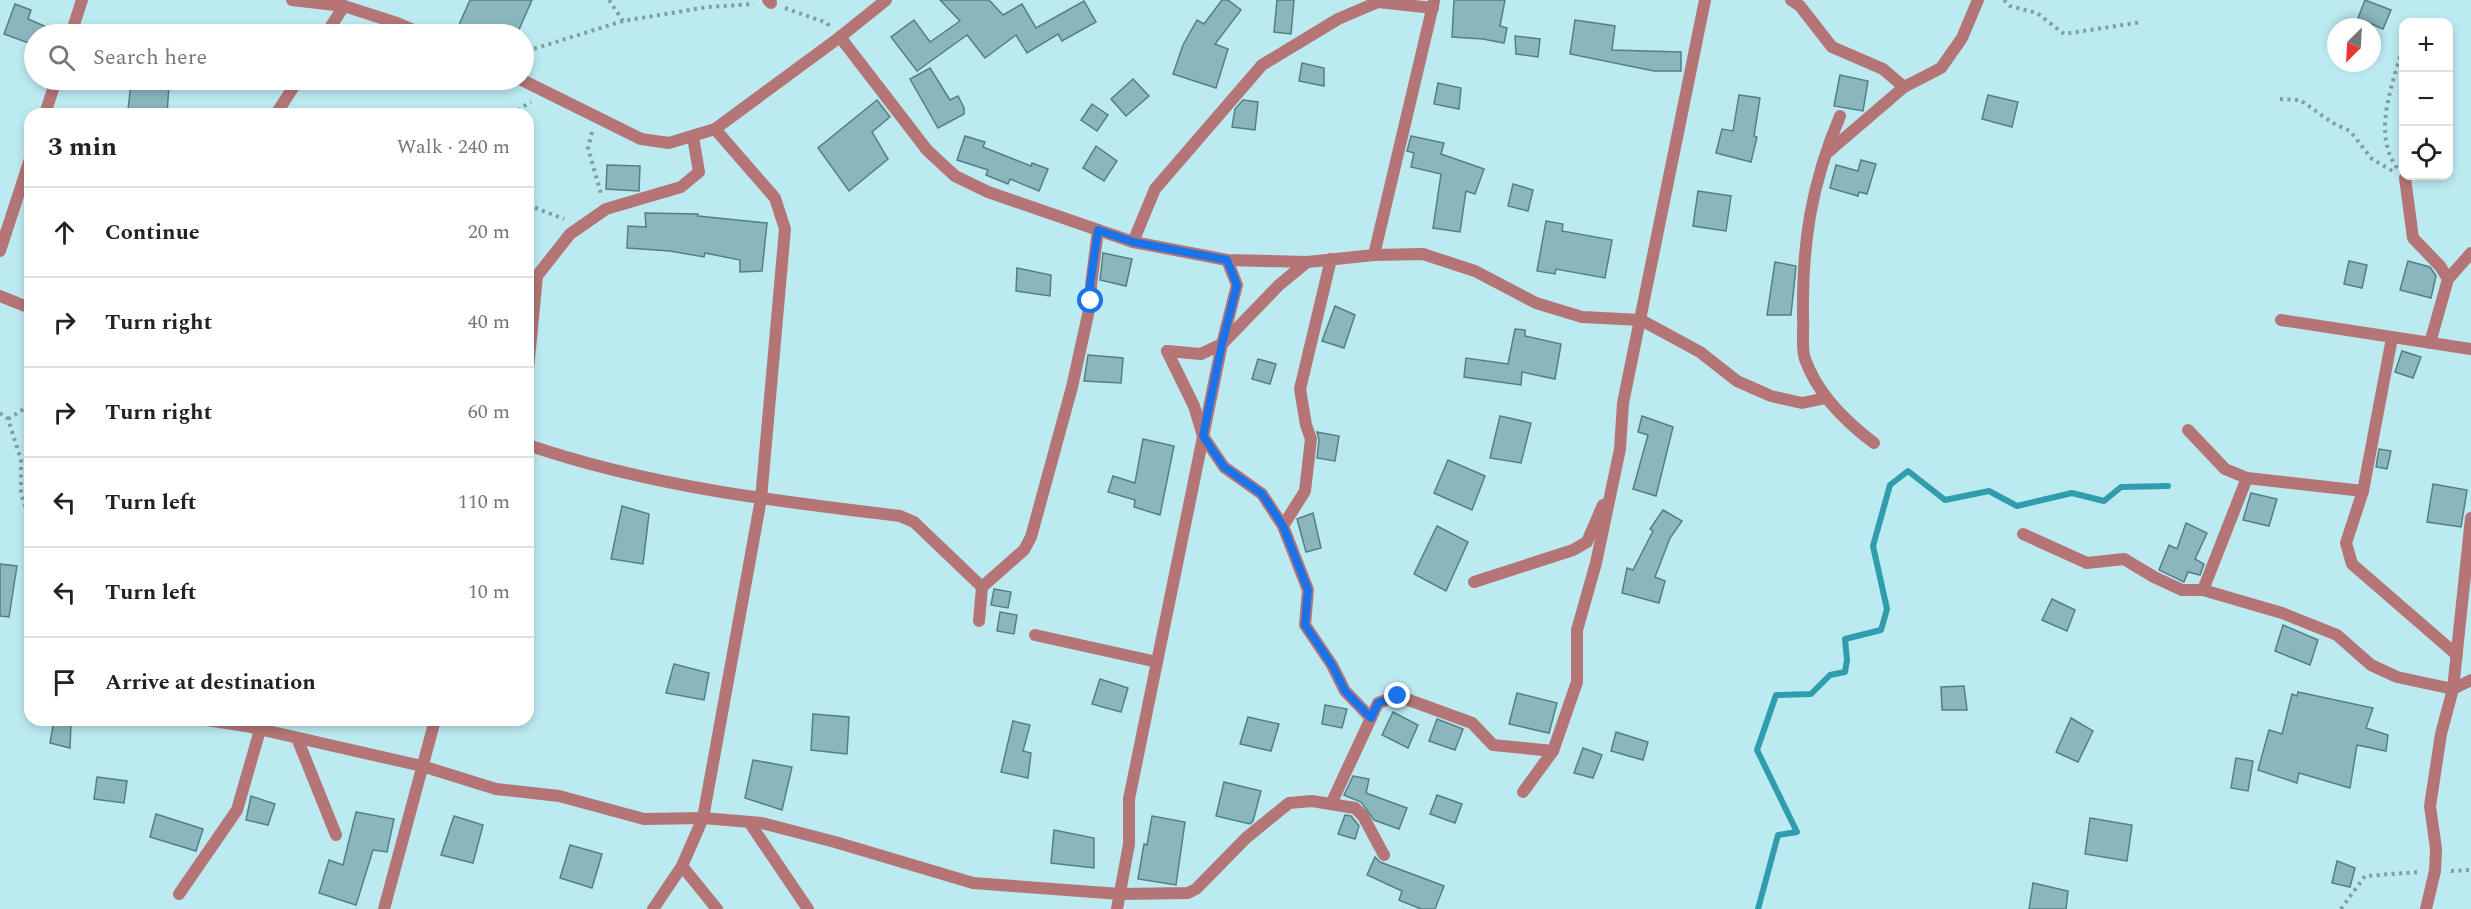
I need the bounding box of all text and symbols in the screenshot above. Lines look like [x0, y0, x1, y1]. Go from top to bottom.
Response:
north arrow [2327, 18, 2381, 72]
map controls [2399, 18, 2453, 180]
button: + [2399, 18, 2453, 72]
search box [24, 24, 534, 90]
icon: search [45, 41, 78, 74]
text: Search here [93, 41, 207, 74]
button: − [2399, 72, 2453, 126]
button: locate [2399, 126, 2453, 180]
text: 3 min [48, 127, 117, 167]
text: Walk · 240 m [397, 132, 510, 162]
icon: ahead [48, 216, 81, 249]
text: Continue [105, 216, 200, 249]
text: 20 m [468, 217, 510, 247]
route start [1077, 287, 1103, 313]
icon: right [48, 306, 81, 339]
text: Turn right [105, 306, 212, 339]
text: 40 m [468, 307, 510, 337]
icon: right [48, 396, 81, 429]
text: Turn right [105, 396, 212, 429]
text: 60 m [468, 397, 510, 427]
icon: left [48, 486, 81, 519]
text: Turn left [105, 486, 197, 519]
text: 110 m [458, 487, 510, 517]
icon: left [48, 576, 81, 609]
text: Turn left [105, 576, 197, 609]
text: 10 m [468, 577, 510, 607]
icon: arrive [48, 666, 81, 699]
text: Arrive at destination [105, 666, 316, 699]
route end [1384, 682, 1410, 708]

